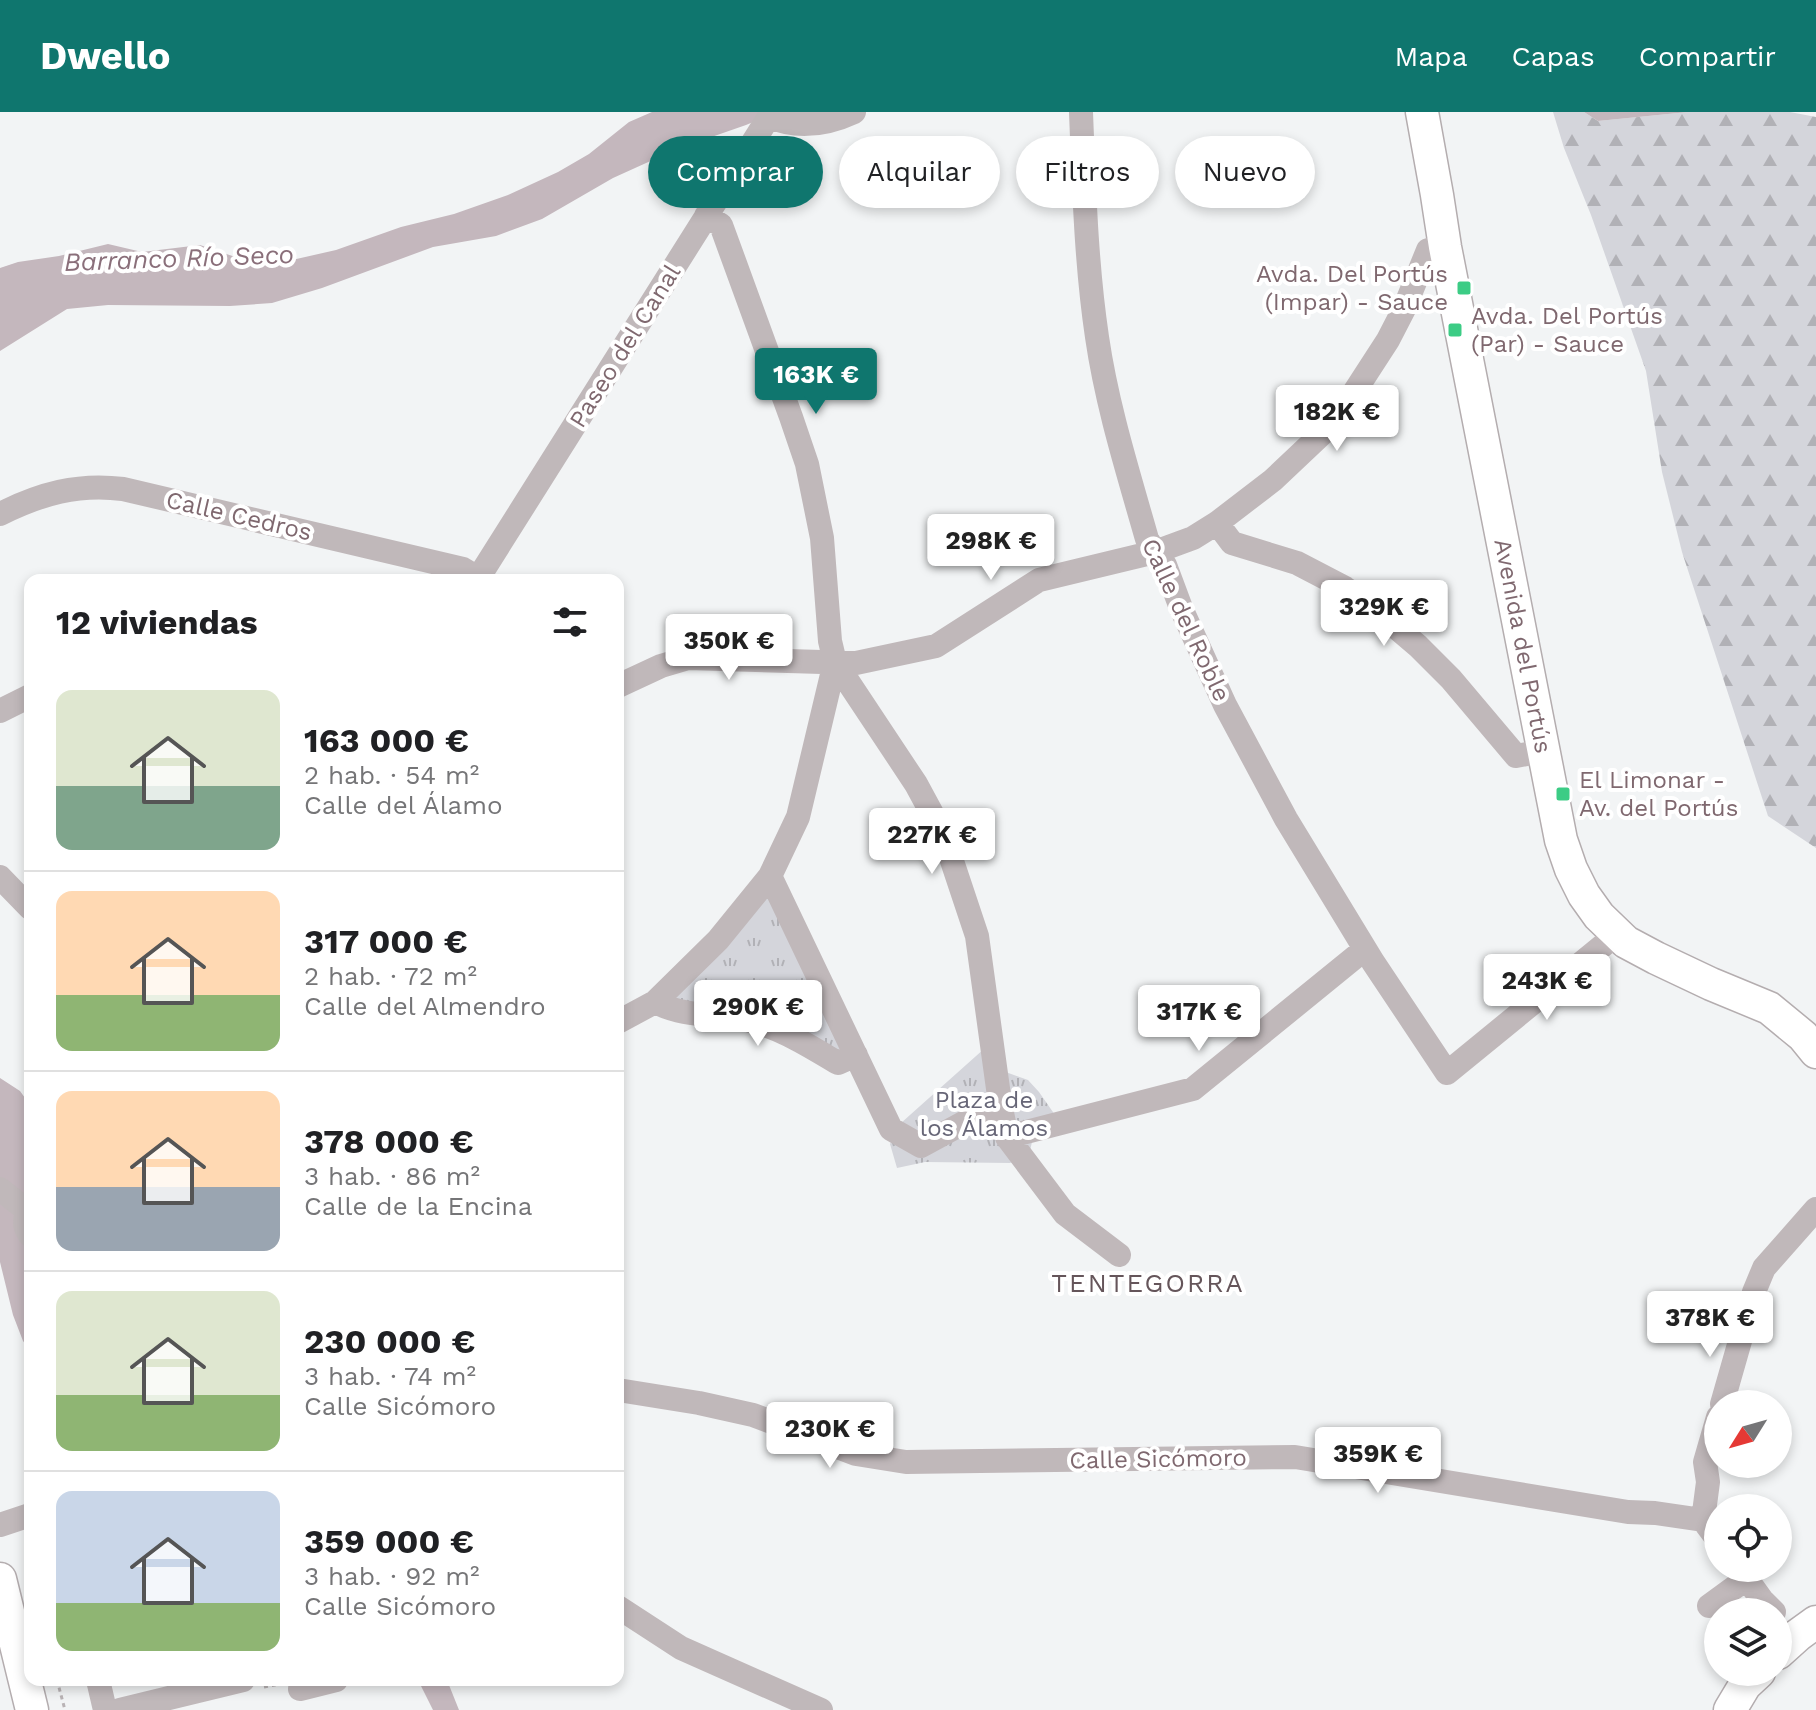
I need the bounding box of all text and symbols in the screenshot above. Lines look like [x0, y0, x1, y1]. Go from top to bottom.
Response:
text: Dwello [40, 34, 170, 78]
text: Mapa [1394, 40, 1467, 73]
text: Capas [1511, 40, 1595, 73]
text: Compartir [1639, 40, 1776, 73]
chip: Comprar [648, 136, 823, 208]
chip: Alquilar [839, 136, 1000, 208]
chip: Filtros [1016, 136, 1159, 208]
chip: Nuevo [1175, 136, 1315, 208]
water label: Barranco Río Seco [63, 239, 295, 277]
street label: Paseo del Canal [564, 259, 687, 433]
place label: Avda. Del Portús (Impar) - Sauce [1256, 260, 1448, 316]
marker: Avda. Del Portús (Impar) - Sauce [1455, 279, 1473, 297]
place label: Avda. Del Portús (Par) - Sauce [1471, 302, 1663, 358]
marker: Avda. Del Portús (Par) - Sauce [1446, 321, 1464, 339]
pin: 163K € [751, 348, 881, 416]
text: 163K € [773, 359, 859, 389]
pin: 182K € [1272, 385, 1402, 453]
text: 182K € [1294, 396, 1380, 426]
street label: Calle Cedros [163, 486, 315, 546]
pin: 298K € [926, 514, 1056, 582]
text: 298K € [945, 525, 1037, 555]
street label: Calle del Roble [1136, 534, 1236, 706]
street label: Avenida del Portús [1488, 536, 1558, 756]
pin: 329K € [1319, 580, 1449, 648]
text: 329K € [1339, 591, 1429, 621]
icon: filters [548, 600, 592, 644]
text: 12 viviendas [56, 602, 258, 642]
pin: 350K € [664, 614, 794, 682]
text: 350K € [684, 625, 774, 655]
text: 163 000 € [304, 720, 469, 760]
icon: home [120, 722, 216, 818]
text: 2 hab. · 54 m² [304, 760, 479, 790]
place label: El Limonar - Av. del Portús [1579, 766, 1738, 822]
marker: El Limonar - Av. del Portús [1554, 785, 1572, 803]
text: Calle del Álamo [304, 790, 503, 820]
pin: 227K € [867, 808, 997, 876]
text: 227K € [887, 819, 977, 849]
text: 317 000 € [304, 921, 468, 961]
icon: home [120, 923, 216, 1019]
pin: 243K € [1482, 954, 1612, 1022]
text: 2 hab. · 72 m² [304, 961, 477, 991]
text: 243K € [1502, 965, 1592, 995]
pin: 290K € [693, 980, 823, 1048]
pin: 317K € [1134, 985, 1264, 1053]
text: Calle del Almendro [304, 991, 546, 1021]
text: 290K € [712, 991, 804, 1021]
text: 317K € [1156, 996, 1242, 1026]
park label: Plaza de los Álamos [920, 1086, 1048, 1142]
text: 378 000 € [304, 1121, 474, 1161]
icon: home [120, 1123, 216, 1219]
text: 3 hab. · 86 m² [304, 1161, 480, 1191]
text: Calle de la Encina [304, 1191, 532, 1221]
district label: TENTEGORRA [1051, 1268, 1245, 1298]
pin: 378K € [1645, 1291, 1775, 1359]
text: 378K € [1665, 1302, 1755, 1332]
text: 230 000 € [304, 1321, 475, 1361]
icon: home [120, 1323, 216, 1419]
text: 3 hab. · 74 m² [304, 1361, 476, 1391]
north arrow [1704, 1390, 1792, 1478]
map controls [1704, 1390, 1792, 1686]
text: Calle Sicómoro [304, 1391, 496, 1421]
pin: 230K € [765, 1402, 895, 1470]
text: 230K € [784, 1413, 876, 1443]
pin: 359K € [1313, 1427, 1443, 1495]
text: 359K € [1333, 1438, 1423, 1468]
street label: Calle Sicómoro [1069, 1443, 1247, 1475]
button: locate [1704, 1494, 1792, 1582]
text: 359 000 € [304, 1521, 474, 1561]
icon: home [120, 1523, 216, 1619]
text: 3 hab. · 92 m² [304, 1561, 479, 1591]
text: Calle Sicómoro [304, 1591, 496, 1621]
button: layers [1704, 1598, 1792, 1686]

